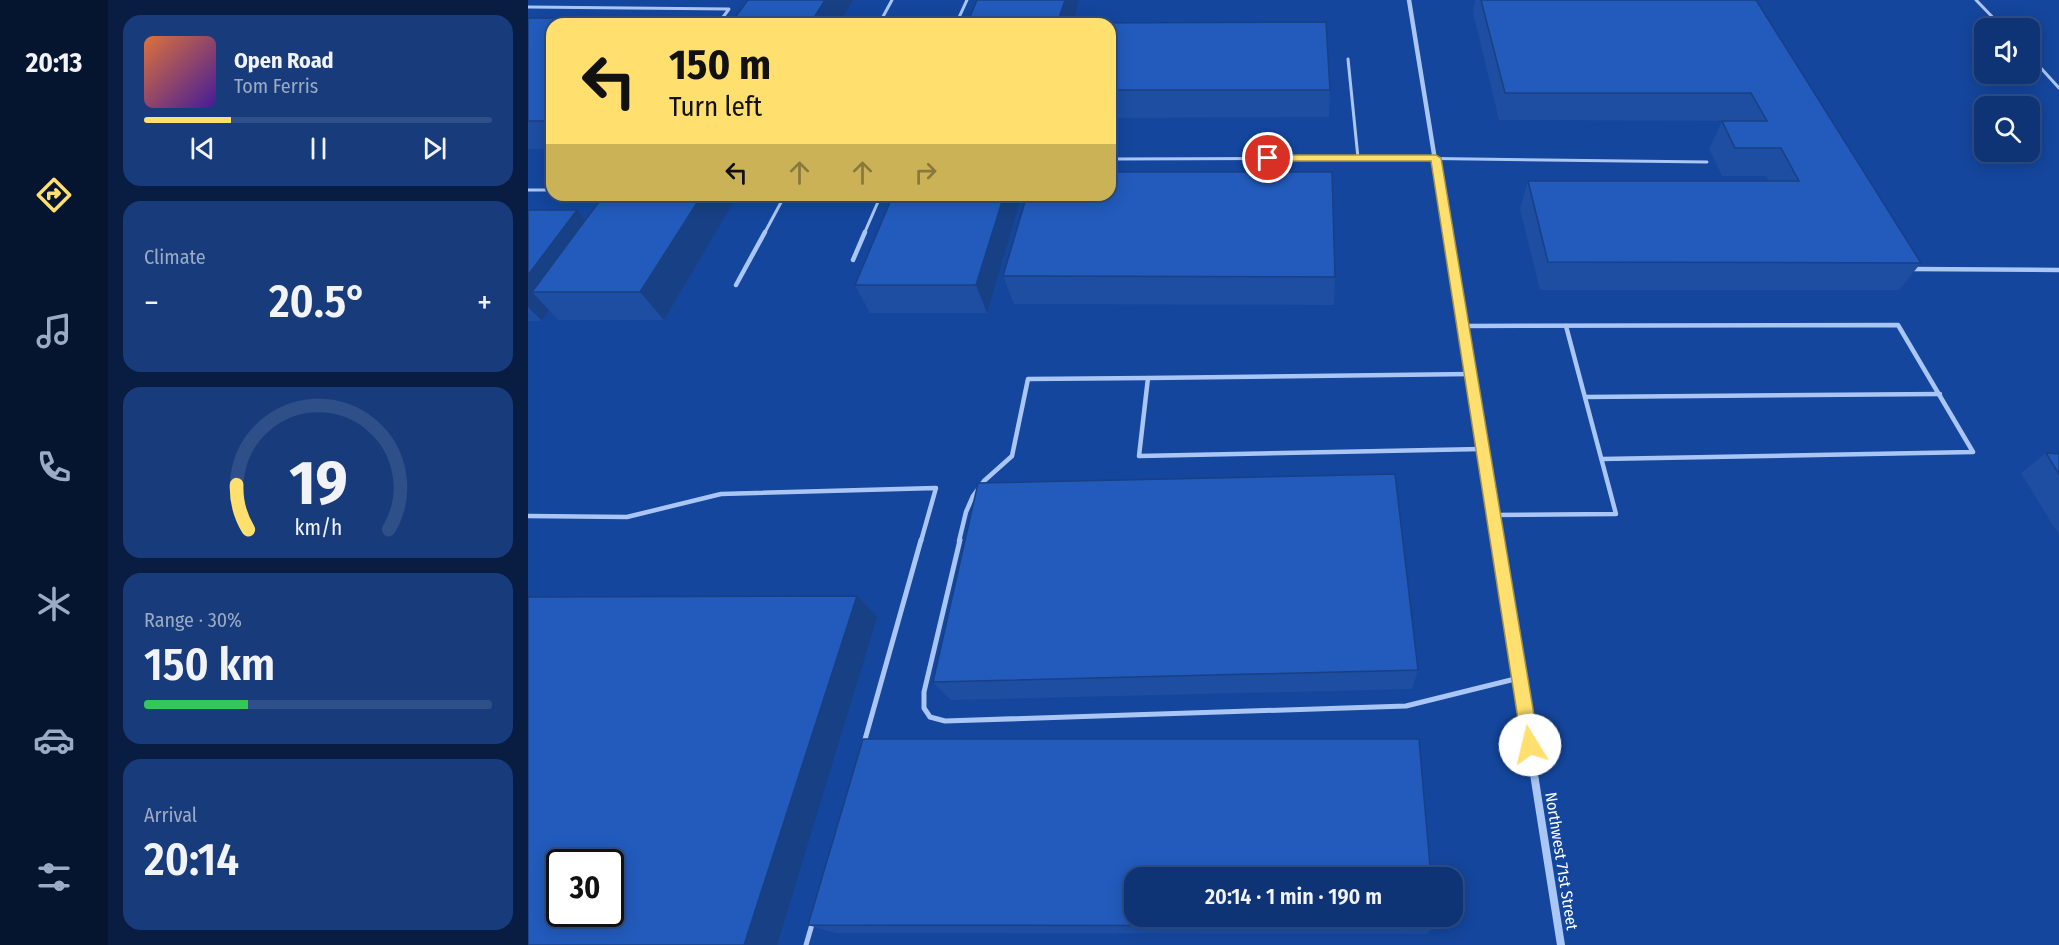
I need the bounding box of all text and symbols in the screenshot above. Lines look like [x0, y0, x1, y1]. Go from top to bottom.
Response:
map controls [1974, 18, 2040, 162]
button: sound [1974, 18, 2040, 84]
text: 150 m [669, 40, 771, 90]
icon: left [570, 42, 648, 120]
text: 20:13 [26, 47, 82, 79]
text: Open Road [234, 47, 334, 74]
text: Tom Ferris [234, 74, 318, 98]
text: Turn left [669, 91, 762, 123]
button: search [1974, 96, 2040, 162]
icon: previous [186, 132, 219, 165]
icon: pause [302, 132, 335, 165]
icon: next [418, 132, 451, 165]
pin [1242, 132, 1293, 183]
icon: arrive [1251, 141, 1284, 174]
icon: left [720, 156, 753, 189]
icon: ahead [783, 156, 816, 189]
icon: ahead [846, 156, 879, 189]
icon: right [909, 156, 942, 189]
icon: directions [33, 174, 75, 216]
text: Climate [144, 245, 206, 269]
text: 20.5° [269, 275, 367, 329]
text: − [144, 283, 159, 323]
text: + [477, 283, 492, 323]
icon: music [33, 310, 75, 352]
icon: phone [33, 446, 75, 488]
text: 19 [289, 446, 347, 521]
text: km/h [294, 515, 342, 541]
icon: climate [33, 583, 75, 625]
text: Range · 30% [144, 608, 242, 632]
text: 150 km [144, 638, 275, 692]
position arrow [1498, 713, 1562, 777]
icon: car [33, 719, 75, 761]
street label: Northwest 71st Street [1541, 791, 1582, 932]
text: Arrival [144, 803, 197, 827]
text: 20:14 [144, 833, 239, 887]
speed limit sign: 30 [546, 849, 624, 927]
icon: filters [33, 856, 75, 898]
text: 20:14 · 1 min · 190 m [1205, 883, 1382, 910]

